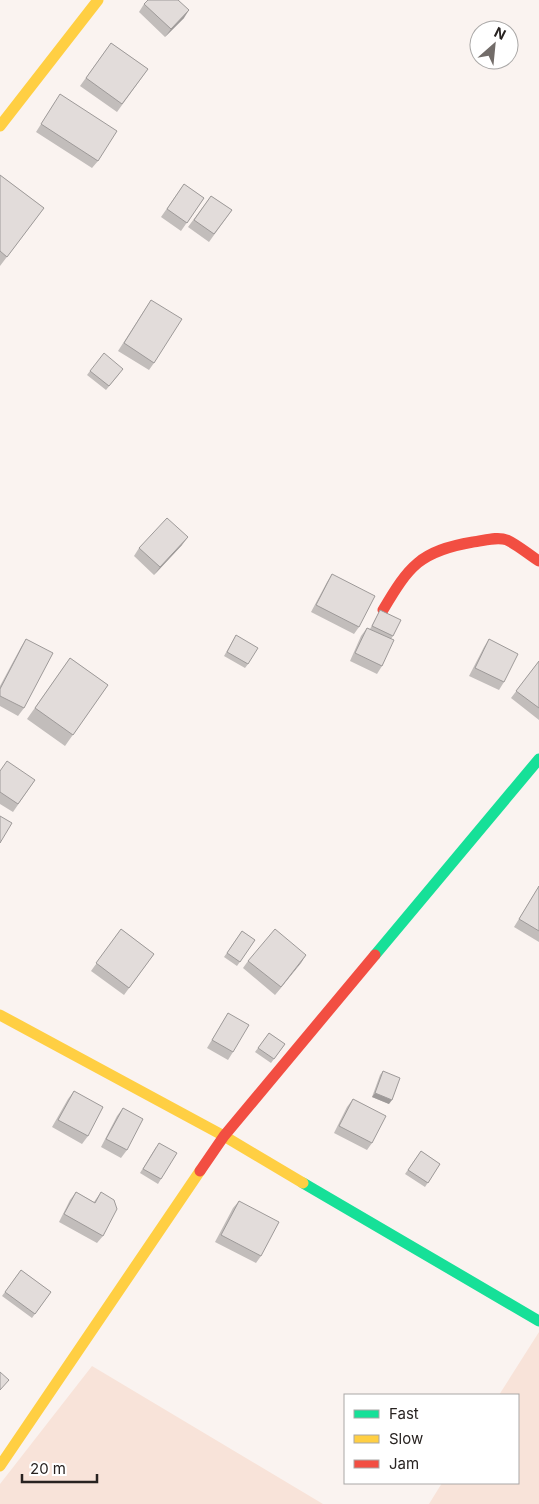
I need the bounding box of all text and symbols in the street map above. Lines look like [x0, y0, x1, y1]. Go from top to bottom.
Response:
north arrow [469, 20, 519, 70]
text: N [492, 23, 509, 43]
legend [344, 1394, 519, 1484]
text: Fast [389, 1404, 419, 1423]
text: Slow [389, 1429, 423, 1448]
scale bar [22, 1452, 98, 1484]
text: Jam [389, 1454, 419, 1473]
text: 20 m [30, 1459, 66, 1478]

